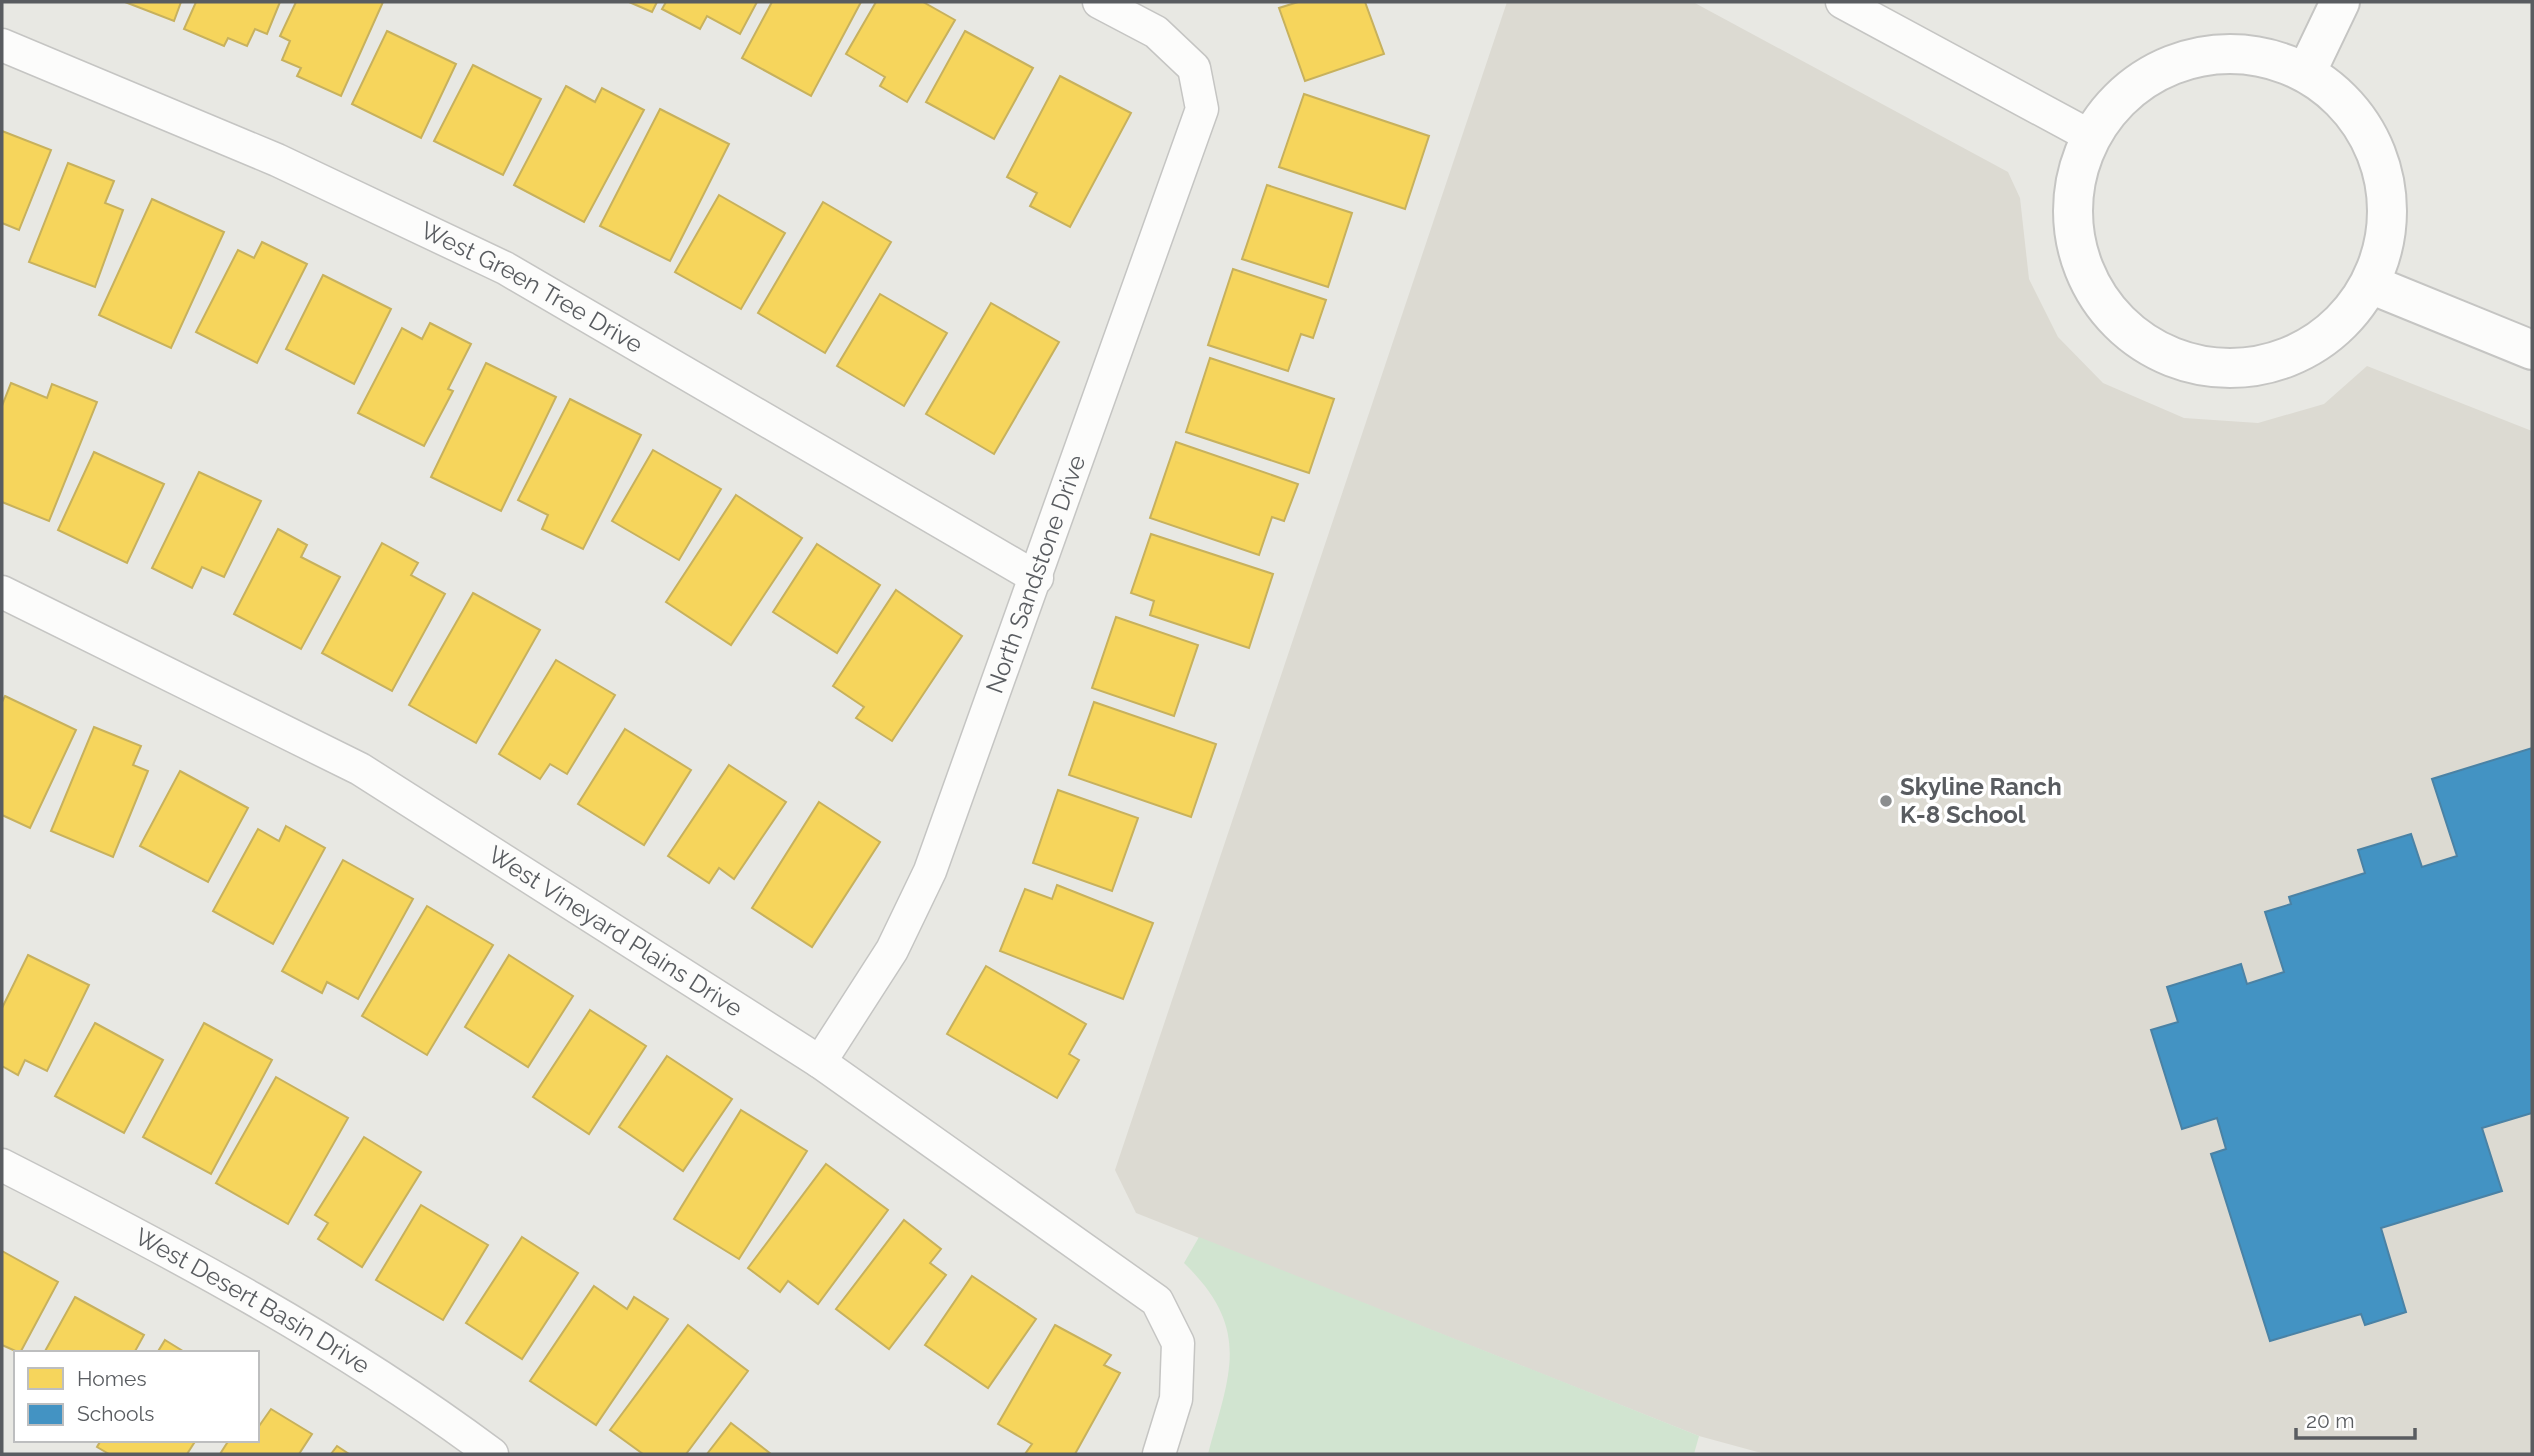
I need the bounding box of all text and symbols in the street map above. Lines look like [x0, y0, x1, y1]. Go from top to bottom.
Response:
street label: West Green Tree Drive [416, 215, 648, 359]
street label: North Sandstone Drive [980, 451, 1091, 697]
place label: Skyline Ranch K-8 School [1900, 772, 2062, 829]
marker: Skyline Ranch K-8 School [1878, 793, 1894, 809]
street label: West Vineyard Plains Drive [483, 840, 748, 1023]
street label: West Desert Basin Drive [130, 1222, 375, 1380]
legend [14, 1351, 259, 1442]
text: Homes [77, 1366, 147, 1391]
scale bar [2296, 1396, 2415, 1440]
text: Schools [77, 1401, 154, 1426]
text: 20 m [2306, 1408, 2354, 1433]

